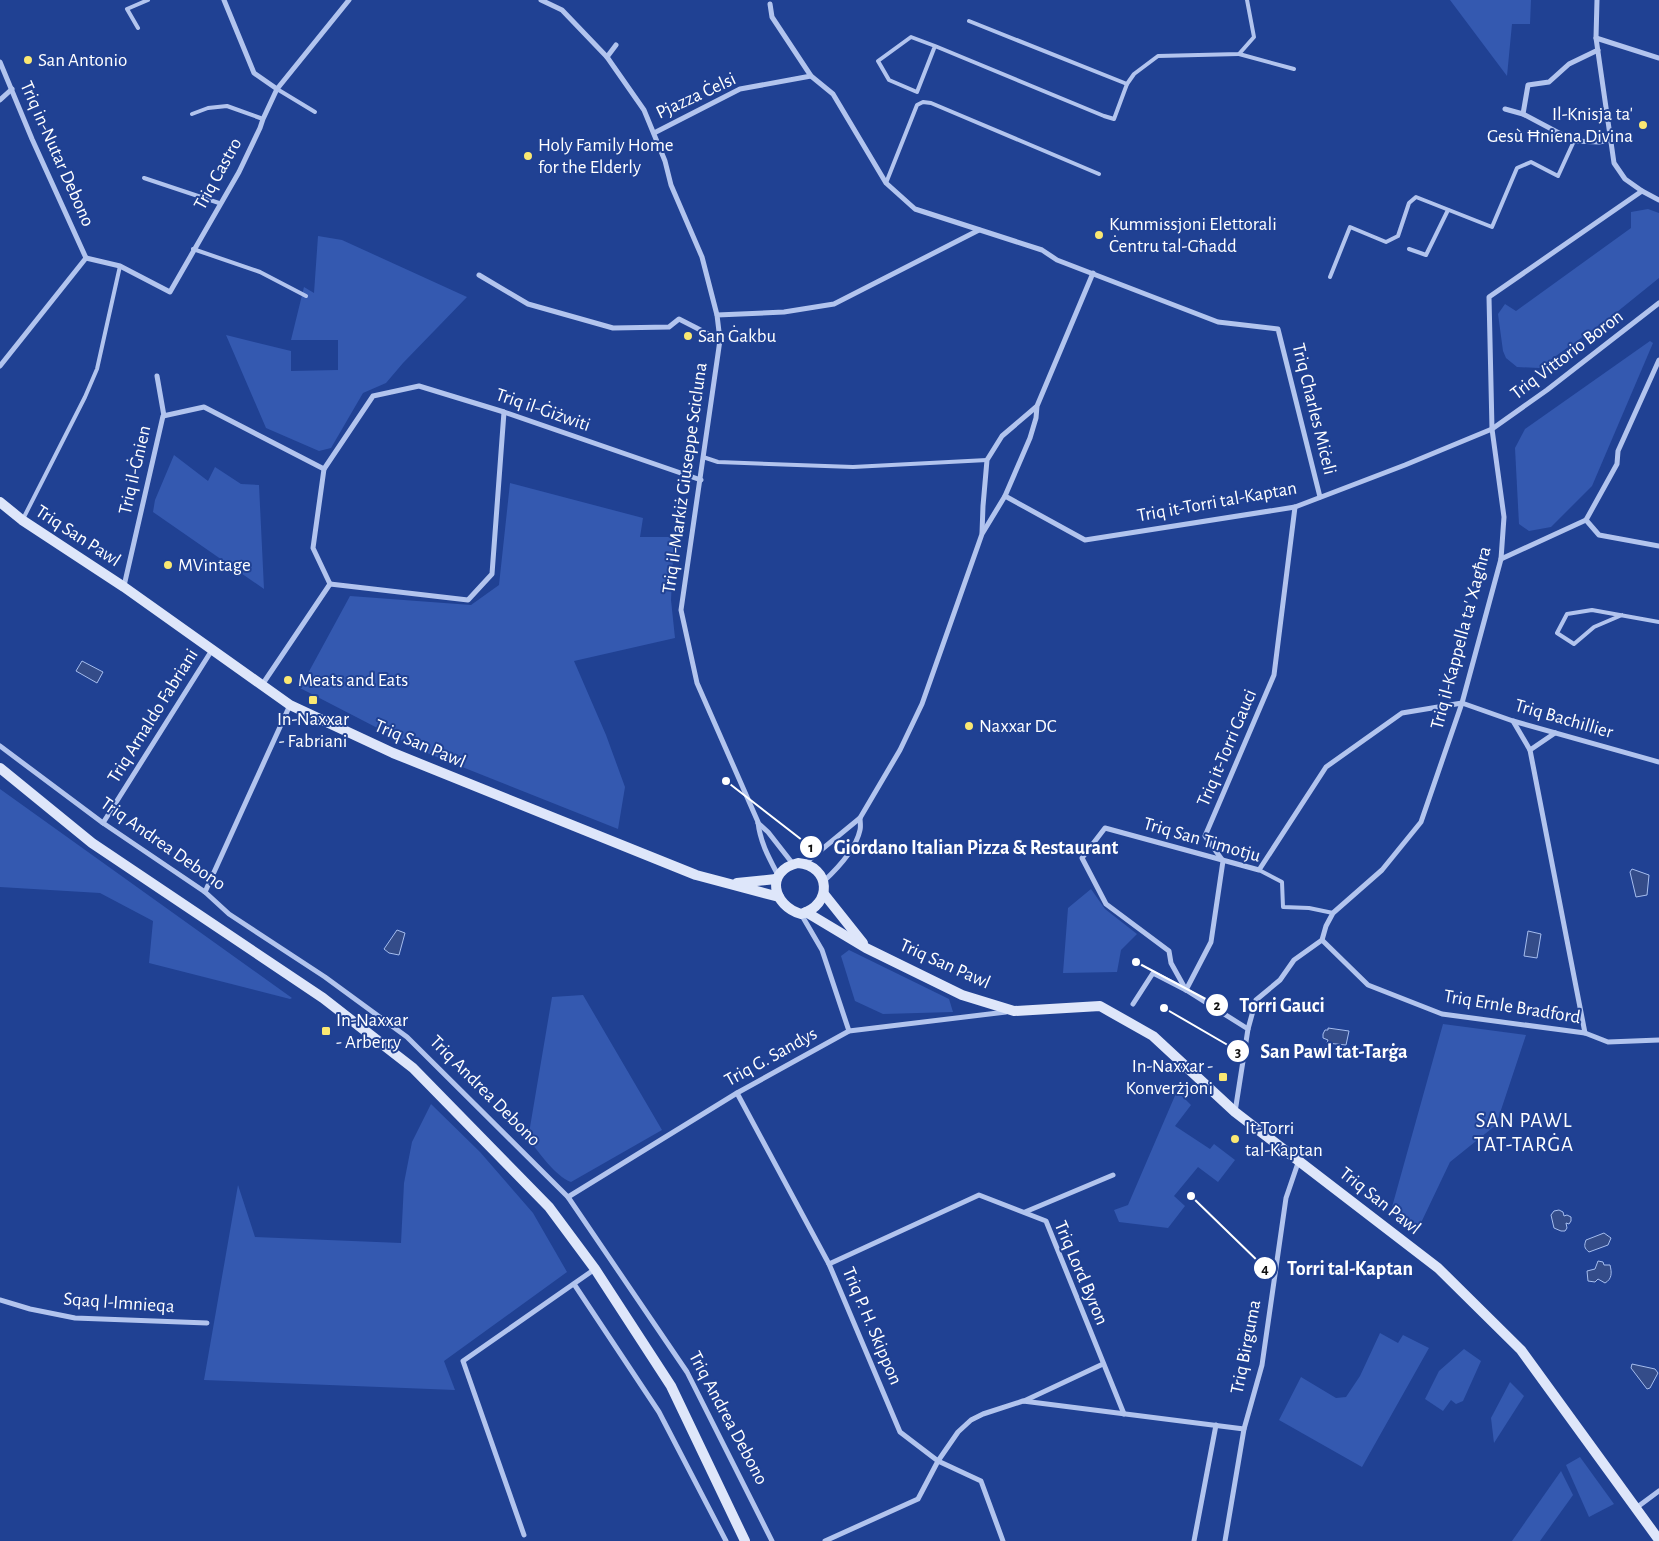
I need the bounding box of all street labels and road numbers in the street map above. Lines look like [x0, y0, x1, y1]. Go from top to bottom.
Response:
street label: Pjazza Ċelsi [652, 67, 739, 123]
street label: Triq in-Nutar Debono [16, 79, 98, 229]
street label: Triq Castro [191, 135, 245, 213]
street label: Triq Vittorio Boron [1507, 307, 1627, 403]
street label: Triq Charles Miċeli [1288, 341, 1340, 477]
street label: Triq il-Markiż Giuseppe Scicluna [659, 361, 711, 595]
street label: Triq il-Ġiżwiti [493, 383, 593, 435]
street label: Triq il-Ġnien [114, 423, 154, 516]
street label: Triq it-Torri tal-Kaptan [1136, 479, 1298, 525]
street label: Triq San Pawl [32, 502, 124, 570]
street label: Triq il-Kappella ta' Xagħra [1427, 544, 1495, 732]
street label: Triq Arnaldo Fabriani [104, 646, 202, 786]
street label: Triq it-Torri Gauci [1194, 687, 1260, 809]
street label: Triq Bachillier [1513, 696, 1615, 742]
street label: Triq San Pawl [372, 716, 468, 772]
street label: Triq Andrea Debono [97, 794, 229, 894]
street label: Triq San Timotju [1141, 814, 1263, 866]
street label: Triq San Pawl [897, 936, 993, 992]
street label: Triq Ernle Bradford [1442, 987, 1582, 1027]
street label: Triq G. Sandys [722, 1024, 820, 1090]
street label: Triq Andrea Debono [426, 1032, 544, 1150]
street label: Triq San Pawl [1336, 1164, 1424, 1238]
street label: Triq Lord Byron [1051, 1218, 1111, 1328]
street label: Triq P. H. Skippon [839, 1264, 905, 1388]
street label: Sqaq l-Imnieqa [63, 1290, 175, 1316]
street label: Triq Birguma [1228, 1298, 1264, 1396]
street label: Triq Andrea Debono [685, 1348, 771, 1488]

